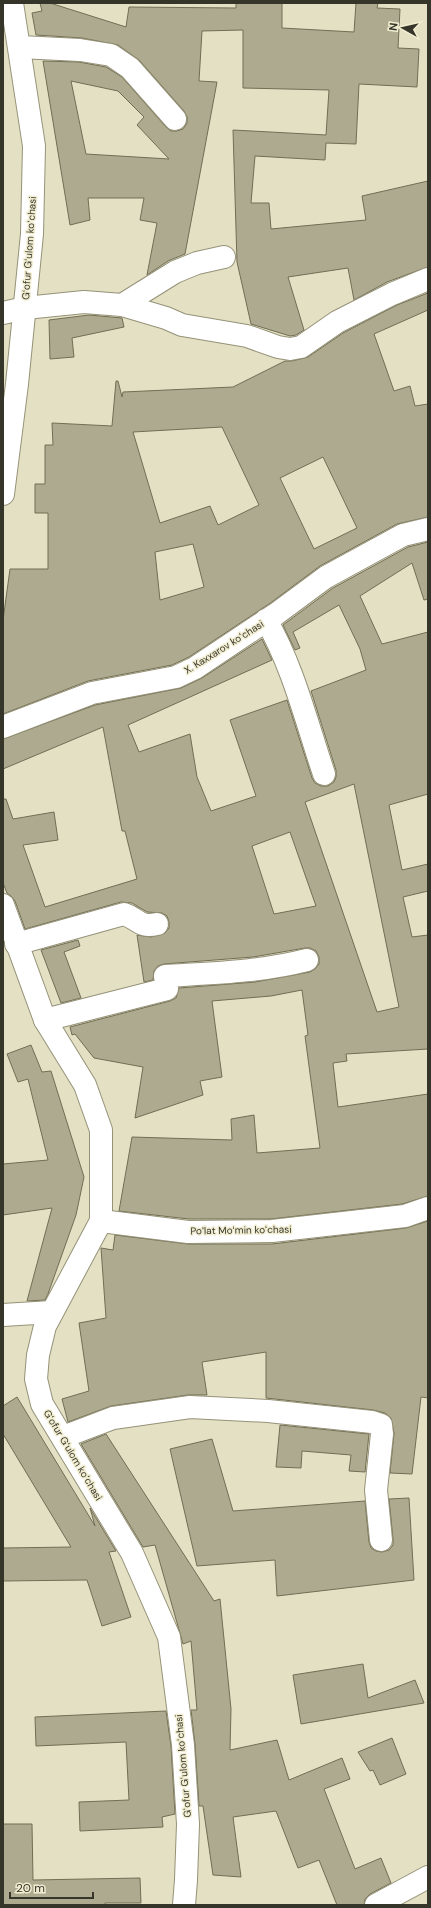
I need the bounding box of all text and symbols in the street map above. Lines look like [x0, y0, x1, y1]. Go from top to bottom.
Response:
north arrow [383, 8, 423, 48]
text: N [386, 22, 401, 32]
street label: Gʻofur Gʻulom koʻchasi [19, 196, 39, 300]
street label: X. Kaxxarov koʻchasi [182, 617, 266, 677]
street label: Poʻlat Moʻmin koʻchasi [190, 1223, 292, 1237]
street label: Gʻofur Gʻulom koʻchasi [41, 1407, 105, 1503]
street label: Gʻofur Gʻulom koʻchasi [172, 1714, 194, 1818]
scale bar [10, 1874, 93, 1900]
text: 20 m [16, 1880, 45, 1896]

